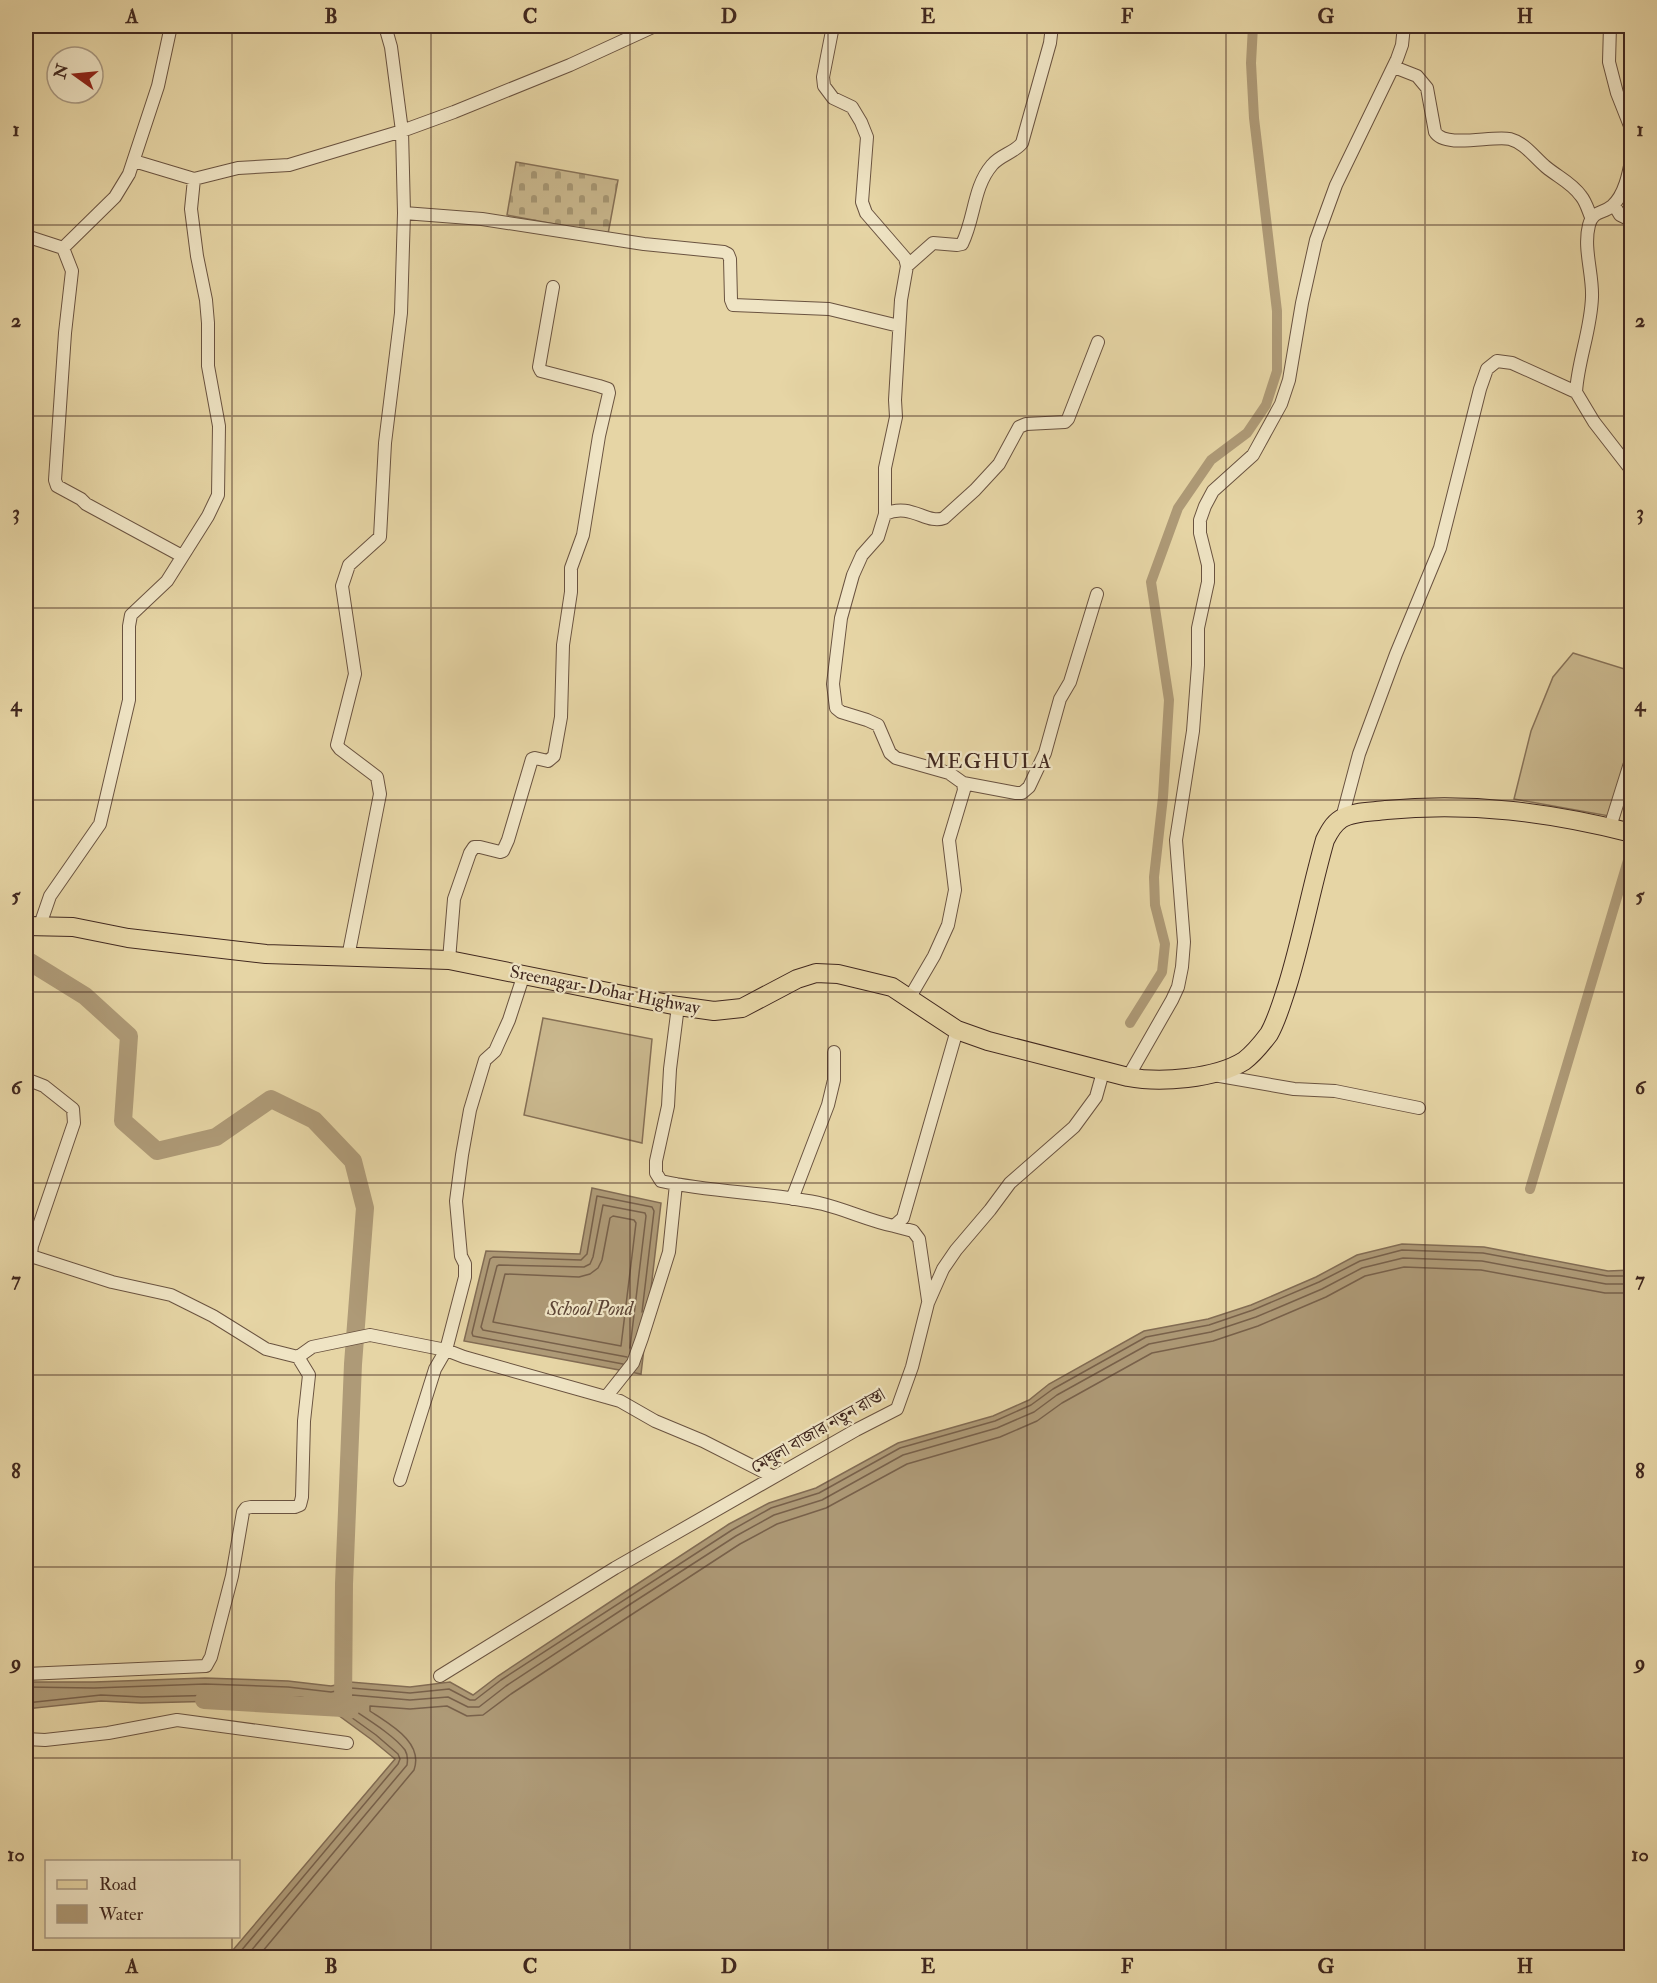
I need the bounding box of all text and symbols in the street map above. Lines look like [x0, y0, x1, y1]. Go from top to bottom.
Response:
text: A [125, 4, 139, 29]
text: B [324, 4, 338, 29]
text: C [523, 4, 537, 29]
text: D [721, 4, 737, 29]
text: E [921, 4, 936, 29]
text: F [1121, 4, 1134, 29]
text: G [1318, 4, 1335, 29]
text: H [1517, 4, 1533, 29]
north arrow [45, 45, 105, 105]
text: N [50, 61, 73, 82]
text: 1 [12, 117, 20, 142]
text: 1 [1636, 117, 1644, 142]
text: 2 [11, 308, 21, 333]
text: 2 [1635, 308, 1645, 333]
text: 3 [12, 500, 20, 525]
text: 3 [1636, 500, 1644, 525]
text: 4 [10, 692, 23, 717]
text: 4 [1634, 692, 1647, 717]
district label: MEGHULA [925, 748, 1053, 775]
text: 5 [12, 883, 22, 908]
text: 5 [1636, 883, 1646, 908]
street label: Sreenagar-Dohar Highway [508, 960, 703, 1020]
text: 6 [11, 1075, 23, 1100]
text: 6 [1635, 1075, 1647, 1100]
text: 7 [11, 1267, 21, 1292]
text: 7 [1635, 1267, 1645, 1292]
water label: School Pond [546, 1296, 635, 1321]
street label: মেঘুলা বাজার নতুন রাস্তা [747, 1383, 889, 1479]
text: 8 [11, 1459, 21, 1484]
text: 8 [1635, 1459, 1645, 1484]
text: 9 [9, 1650, 21, 1675]
text: 9 [1633, 1650, 1645, 1675]
text: 10 [7, 1842, 25, 1867]
text: 10 [1631, 1842, 1649, 1867]
legend [45, 1860, 240, 1938]
text: Road [99, 1873, 137, 1896]
text: Water [98, 1903, 143, 1926]
text: A [125, 1954, 139, 1979]
text: B [324, 1954, 338, 1979]
text: C [523, 1954, 537, 1979]
text: D [721, 1954, 737, 1979]
text: E [921, 1954, 936, 1979]
text: F [1121, 1954, 1134, 1979]
text: G [1318, 1954, 1335, 1979]
text: H [1517, 1954, 1533, 1979]

